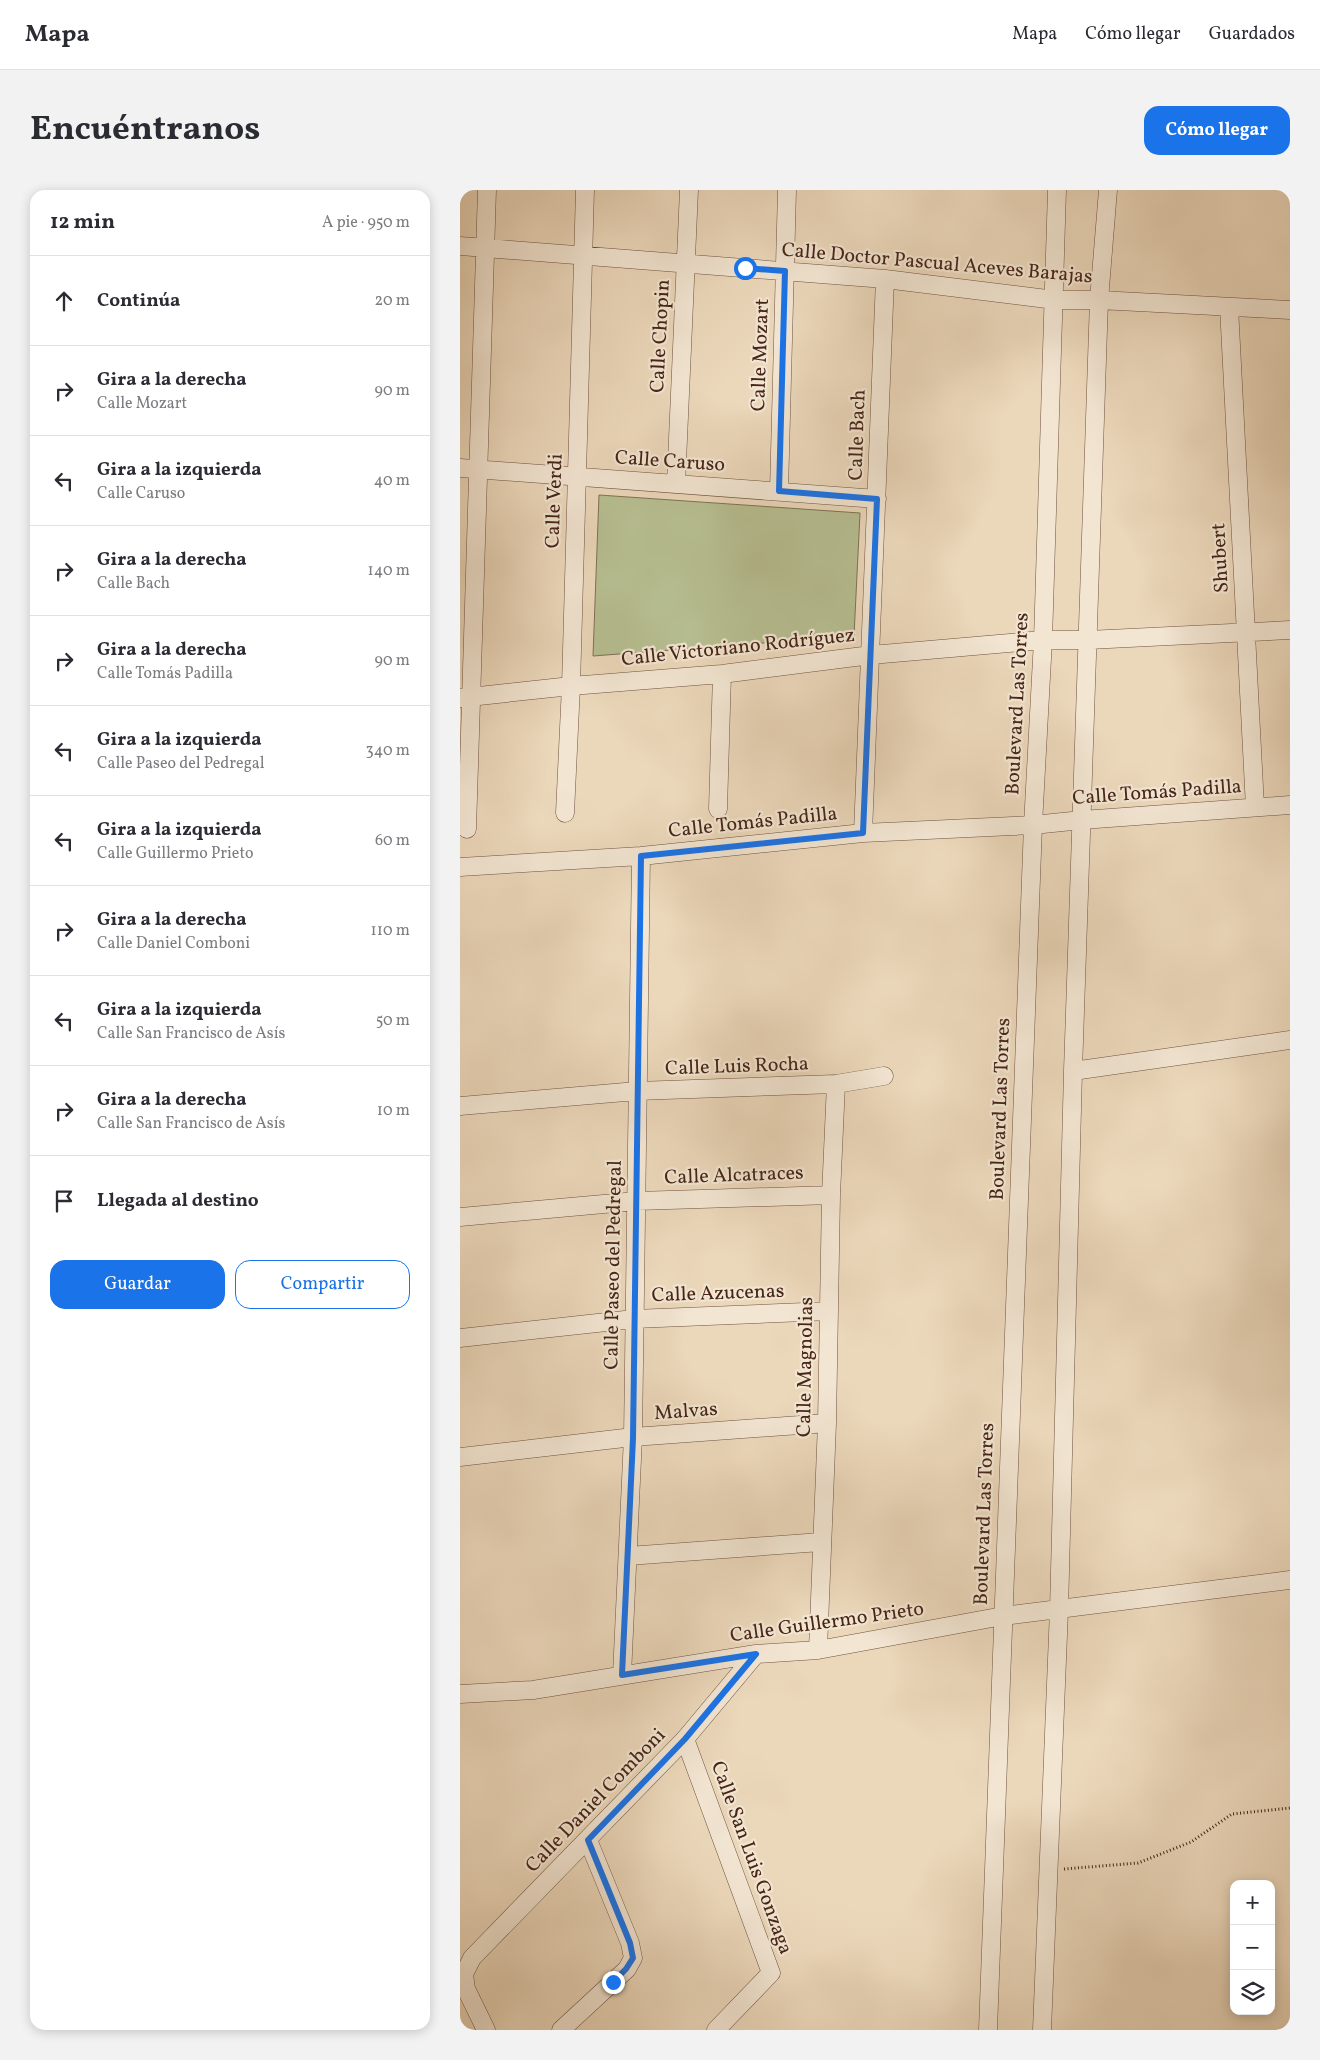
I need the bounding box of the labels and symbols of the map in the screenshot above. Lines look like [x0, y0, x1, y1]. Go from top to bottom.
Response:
street label: Calle Doctor Pascual Aceves Barajas [780, 236, 1094, 292]
route start [734, 257, 757, 280]
street label: Calle Chopin [644, 279, 678, 393]
street label: Calle Mozart [745, 298, 777, 412]
street label: Calle Bach [842, 389, 874, 481]
street label: Calle Caruso [614, 444, 726, 480]
street label: Calle Verdi [539, 453, 571, 549]
street label: Shubert [1205, 522, 1237, 594]
street label: Boulevard Las Torres [999, 612, 1037, 796]
street label: Calle Victoriano Rodríguez [620, 622, 856, 674]
street label: Calle Tomás Padilla [1071, 773, 1243, 813]
street label: Calle Tomás Padilla [667, 800, 839, 846]
street label: Boulevard Las Torres [984, 1017, 1018, 1201]
street label: Calle Luis Rocha [665, 1050, 809, 1084]
street label: Calle Paseo del Pedregal [598, 1160, 630, 1370]
street label: Calle Alcatraces [664, 1160, 804, 1192]
street label: Calle Azucenas [651, 1278, 785, 1310]
street label: Calle Magnolias [791, 1297, 821, 1437]
street label: Malvas [653, 1396, 719, 1428]
street label: Boulevard Las Torres [968, 1422, 1002, 1606]
street label: Calle Guillermo Prieto [728, 1596, 926, 1650]
street label: Calle Daniel Comboni [519, 1722, 673, 1880]
street label: Calle San Luis Gonzaga [703, 1757, 799, 1959]
route end [602, 1971, 625, 1994]

